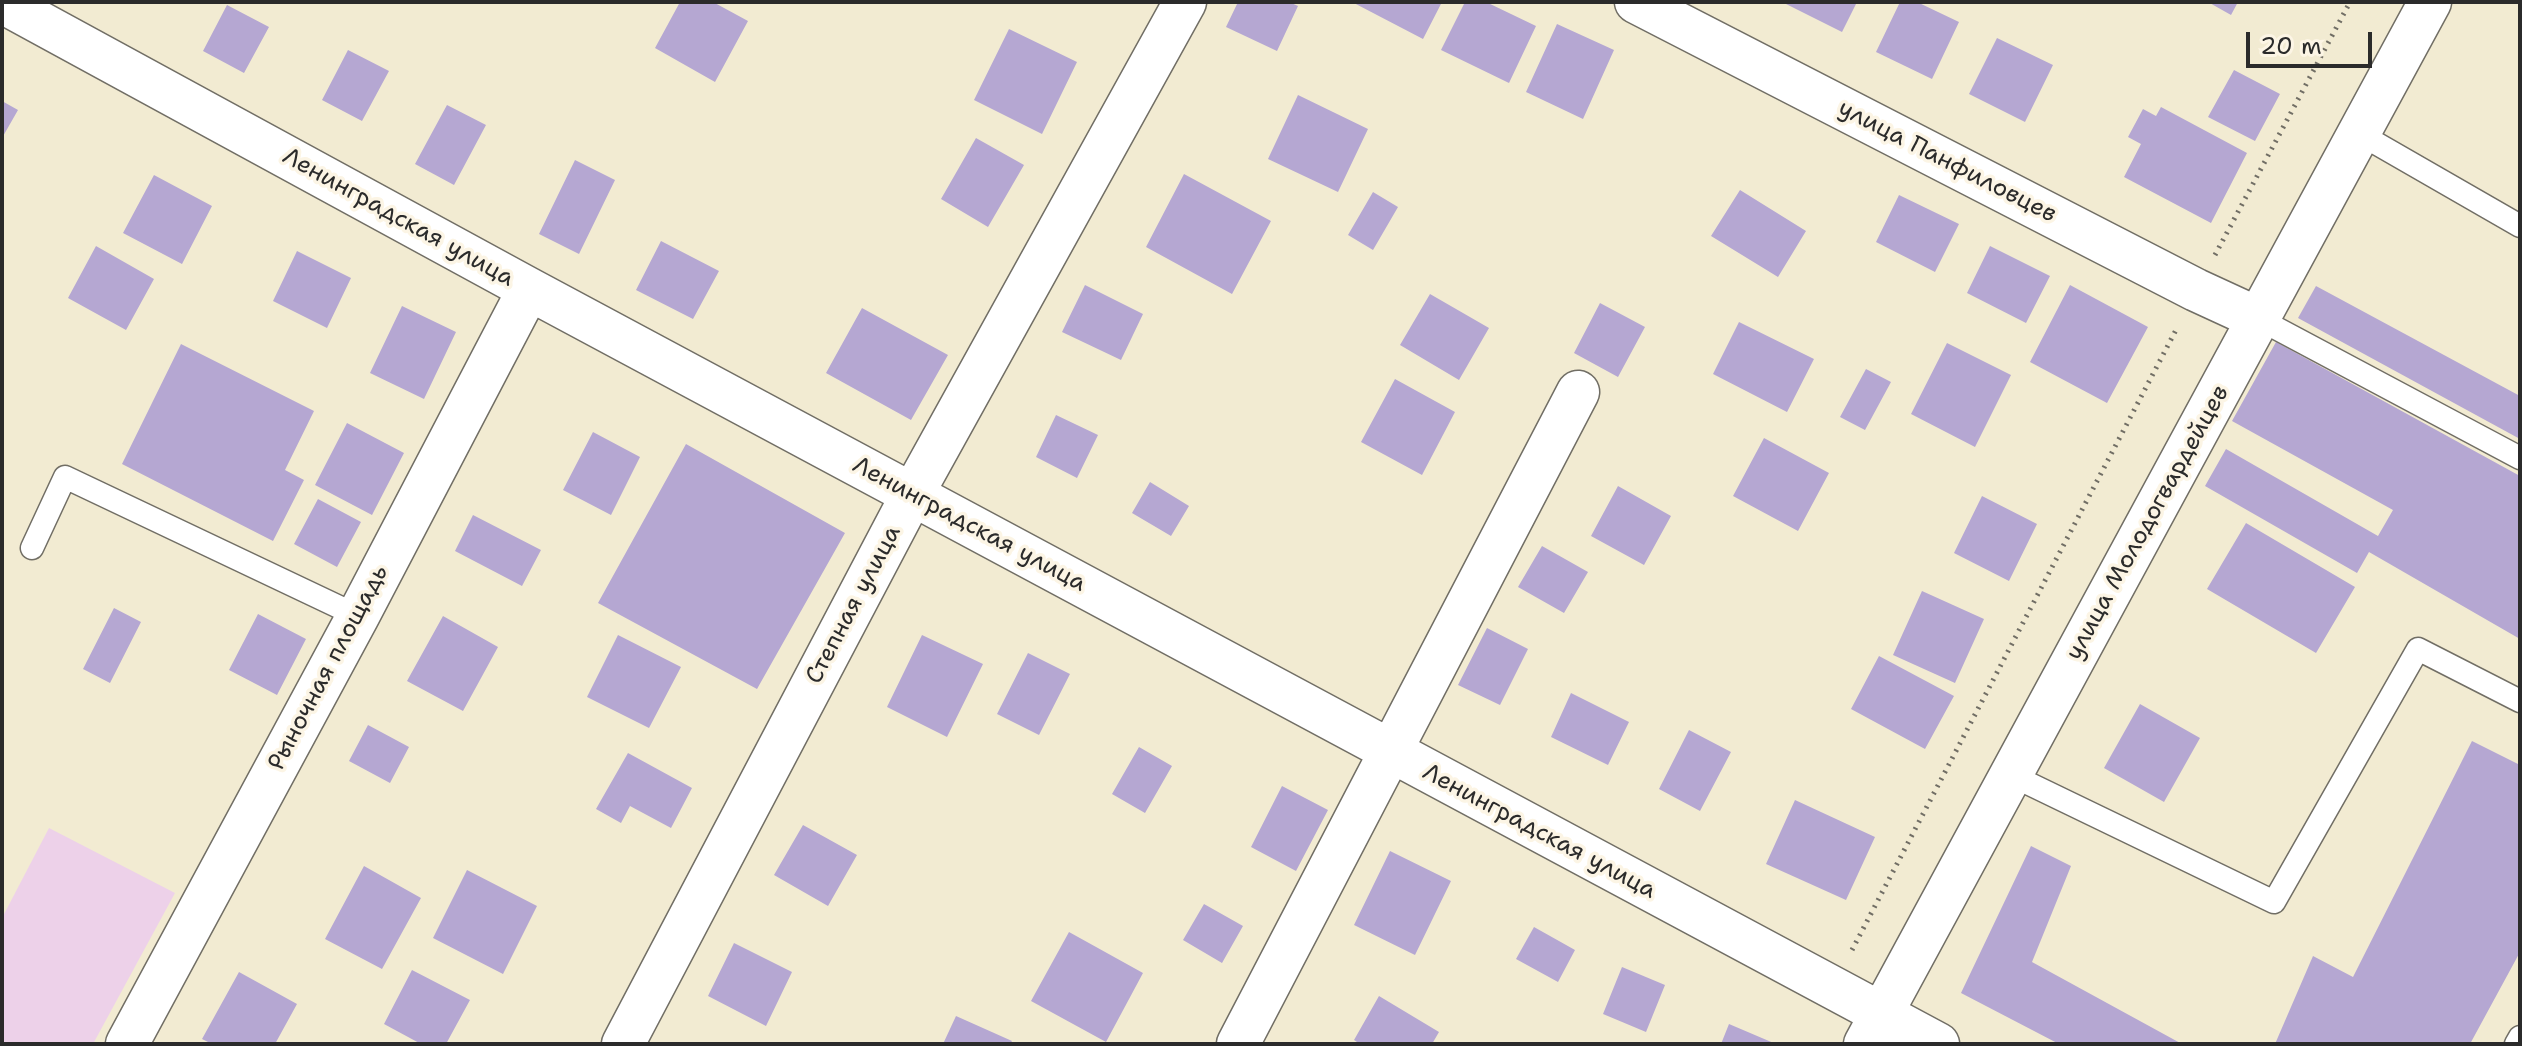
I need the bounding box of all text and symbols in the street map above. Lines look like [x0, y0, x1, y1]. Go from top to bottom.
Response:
scale bar [2250, 16, 2376, 66]
text: 20 m [2260, 30, 2322, 62]
street label: улица Панфиловцев [1833, 94, 2061, 230]
street label: Ленинградская улица [277, 142, 519, 294]
street label: улица Молодогвардейцев [2060, 381, 2236, 665]
street label: Ленинградская улица [847, 451, 1091, 599]
street label: Степная улица [800, 521, 908, 689]
street label: Рыночная площадь [263, 561, 395, 775]
street label: Ленинградская улица [1417, 758, 1661, 906]

